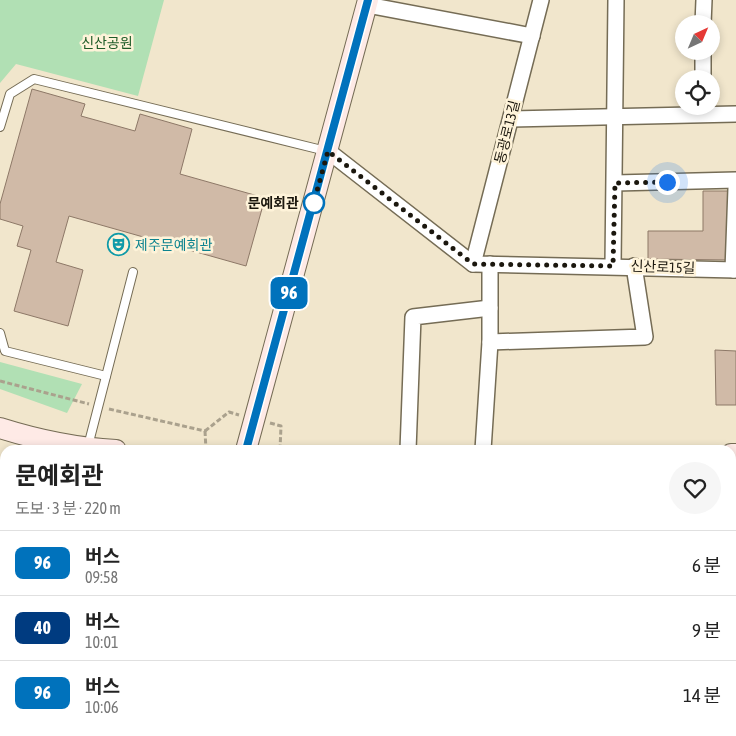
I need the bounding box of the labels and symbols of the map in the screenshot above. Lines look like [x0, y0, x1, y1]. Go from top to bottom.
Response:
north arrow [675, 15, 720, 60]
park label: 신산공원 [81, 35, 133, 51]
street label: 동광로13길 [491, 99, 523, 165]
your location [655, 170, 680, 195]
marker: 문예회관 [303, 192, 325, 214]
place label: 문예회관 [247, 195, 299, 211]
theatre icon: 제주문예회관 [107, 233, 131, 257]
place label: 제주문예회관 [135, 237, 212, 253]
street label: 신산로15길 [630, 258, 696, 276]
line badge: 96 [266, 277, 312, 309]

